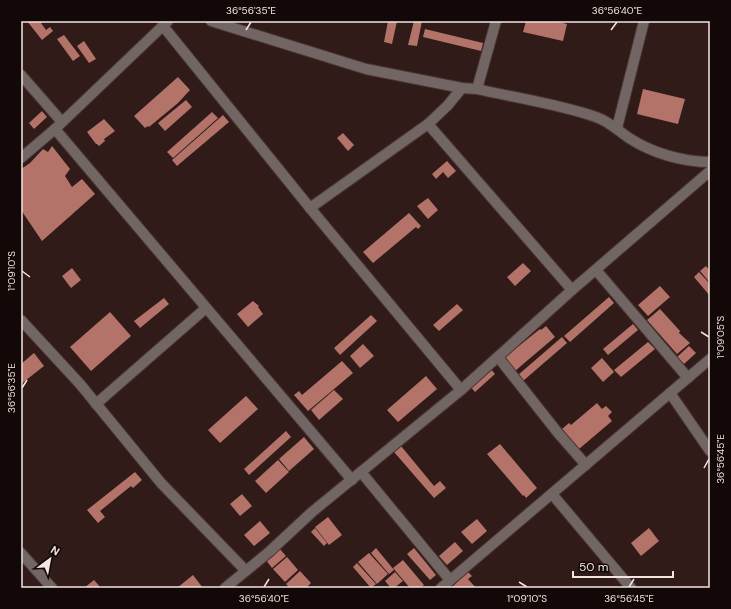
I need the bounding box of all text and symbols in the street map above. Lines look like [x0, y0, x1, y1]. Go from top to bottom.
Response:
text: 36°56'35"E [226, 4, 276, 17]
text: 36°56'40"E [592, 4, 643, 17]
text: 1°09'10"S [5, 251, 18, 291]
text: 1°09'05"S [714, 315, 727, 358]
text: 36°56'35"E [5, 363, 18, 413]
text: 36°56'45"E [714, 434, 727, 484]
north arrow [30, 539, 70, 579]
text: N [48, 542, 62, 559]
scale bar [573, 553, 673, 579]
text: 50 m [579, 559, 608, 575]
text: 36°56'40"E [239, 592, 290, 605]
text: 1°09'10"S [507, 592, 547, 605]
text: 36°56'45"E [604, 592, 654, 605]

